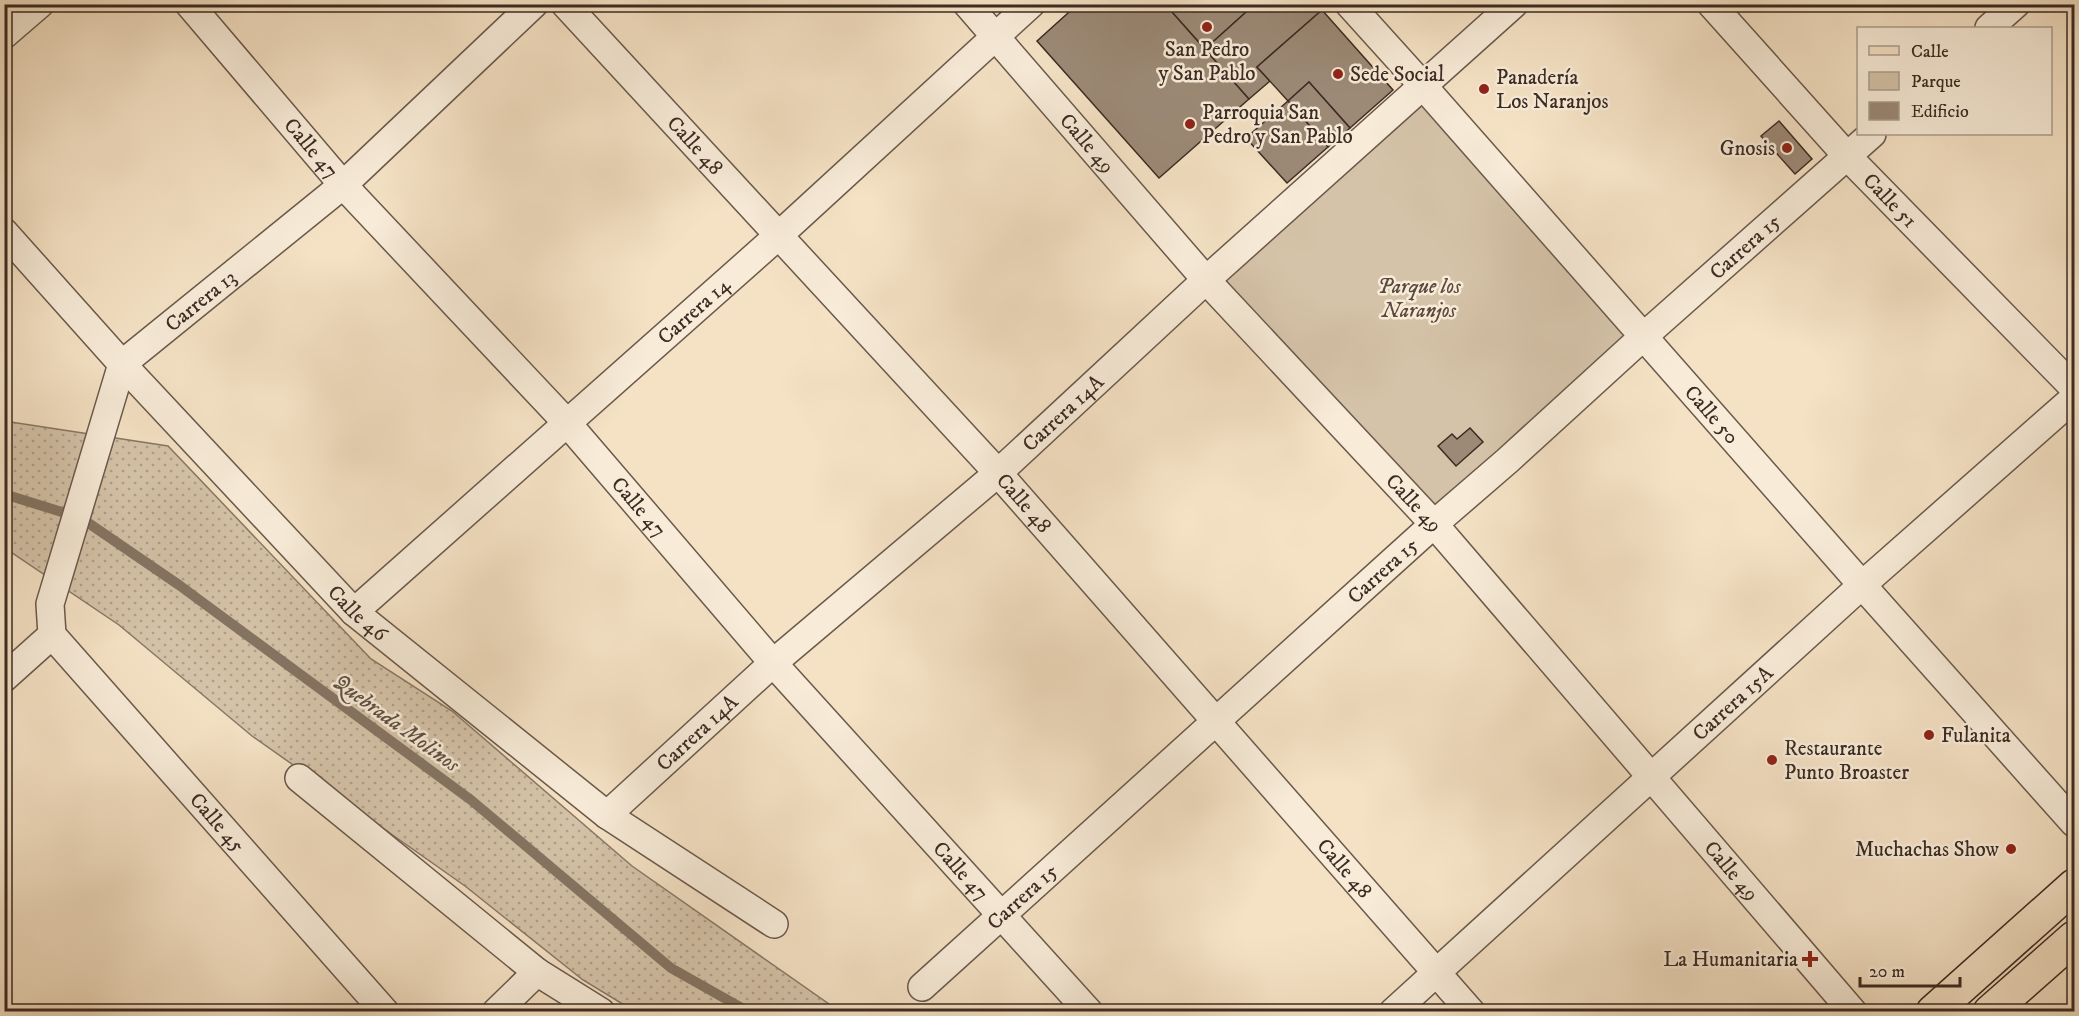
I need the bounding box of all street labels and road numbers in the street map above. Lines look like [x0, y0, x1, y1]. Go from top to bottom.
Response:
street label: Calle 49 [1054, 108, 1120, 179]
street label: Calle 48 [661, 111, 728, 181]
street label: Calle 47 [278, 113, 344, 184]
street label: Calle 51 [1857, 168, 1922, 234]
street label: Carrera 15 [1705, 209, 1787, 286]
street label: Carrera 13 [160, 265, 242, 338]
street label: Carrera 14 [653, 272, 737, 351]
street label: Carrera 14A [1017, 369, 1110, 458]
street label: Calle 50 [1678, 380, 1744, 450]
street label: Calle 48 [990, 468, 1057, 539]
street label: Calle 49 [1380, 469, 1447, 538]
street label: Calle 47 [605, 472, 671, 543]
street label: Carrera 15 [1342, 533, 1424, 610]
street label: Calle 46 [322, 580, 393, 648]
street label: Carrera 15A [1687, 660, 1779, 747]
street label: Carrera 14A [651, 689, 744, 777]
street label: Calle 45 [183, 788, 250, 858]
street label: Calle 48 [1311, 833, 1377, 904]
street label: Calle 47 [927, 836, 994, 907]
street label: Calle 49 [1698, 836, 1764, 907]
street label: Carrera 15 [982, 859, 1064, 936]

